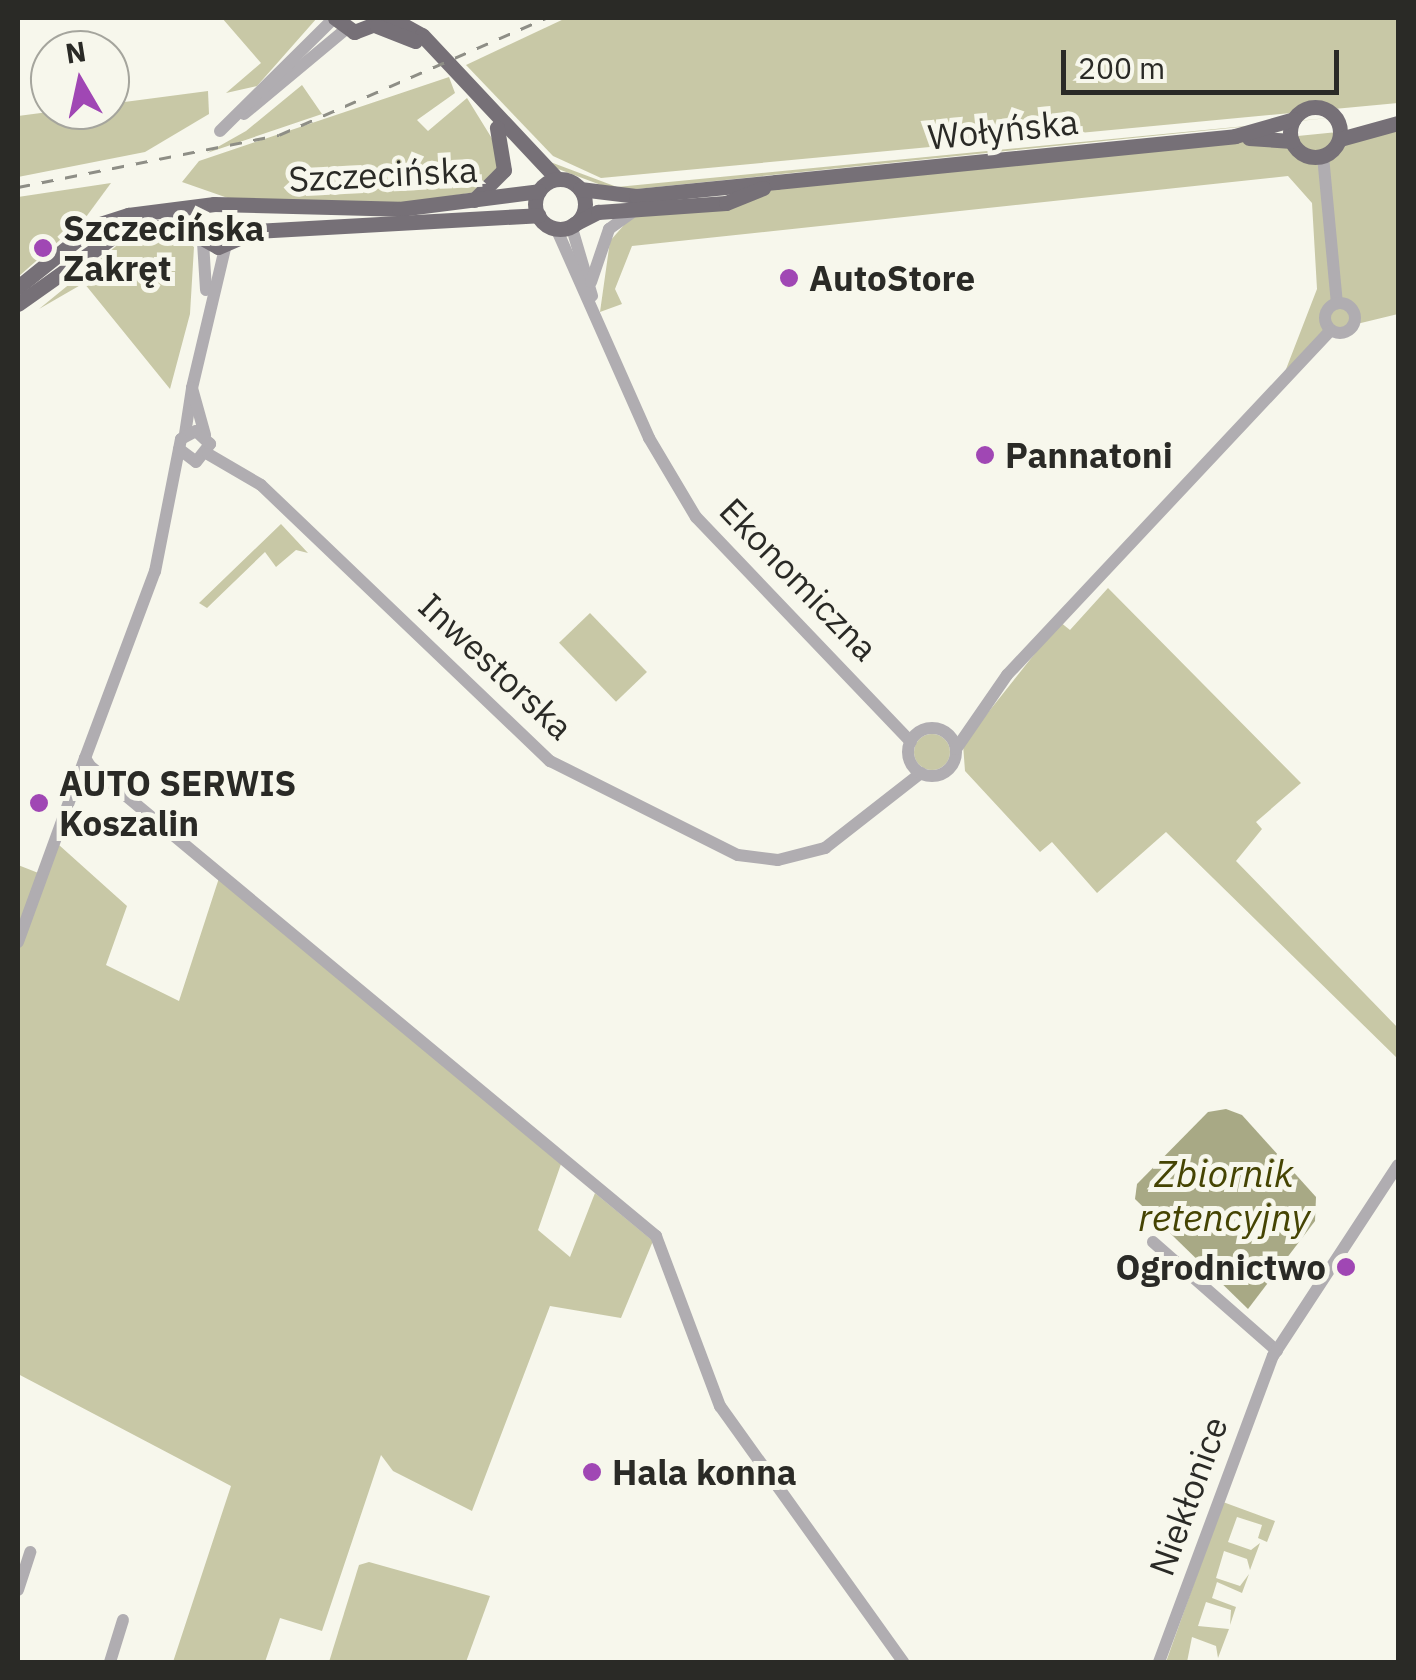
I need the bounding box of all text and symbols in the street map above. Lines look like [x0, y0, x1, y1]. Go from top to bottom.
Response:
north arrow [30, 30, 130, 130]
scale bar [1066, 30, 1344, 92]
text: N [63, 32, 88, 72]
text: 200 m [1078, 48, 1165, 87]
street label: Wołyńska [926, 100, 1080, 158]
street label: Szczecińska [287, 148, 479, 200]
place label: Szczecińska Zakręt [63, 207, 265, 289]
marker: Szczecińska Zakręt [32, 237, 54, 259]
place label: AutoStore [809, 257, 975, 299]
marker: AutoStore [778, 267, 800, 289]
place label: Pannatoni [1005, 434, 1173, 476]
marker: Pannatoni [974, 444, 996, 466]
street label: Ekonomiczna [711, 489, 887, 669]
street label: Inwestorska [410, 584, 582, 748]
place label: AUTO SERWIS Koszalin [59, 762, 296, 844]
marker: AUTO SERWIS Koszalin [28, 792, 50, 814]
water label: Zbiornik retencyjny [1138, 1150, 1310, 1240]
place label: Ogrodnictwo [1116, 1246, 1326, 1288]
marker: Ogrodnictwo [1335, 1256, 1357, 1278]
street label: Niekłonice [1140, 1411, 1236, 1581]
place label: Hala konna [612, 1451, 797, 1493]
marker: Hala konna [581, 1461, 603, 1483]

